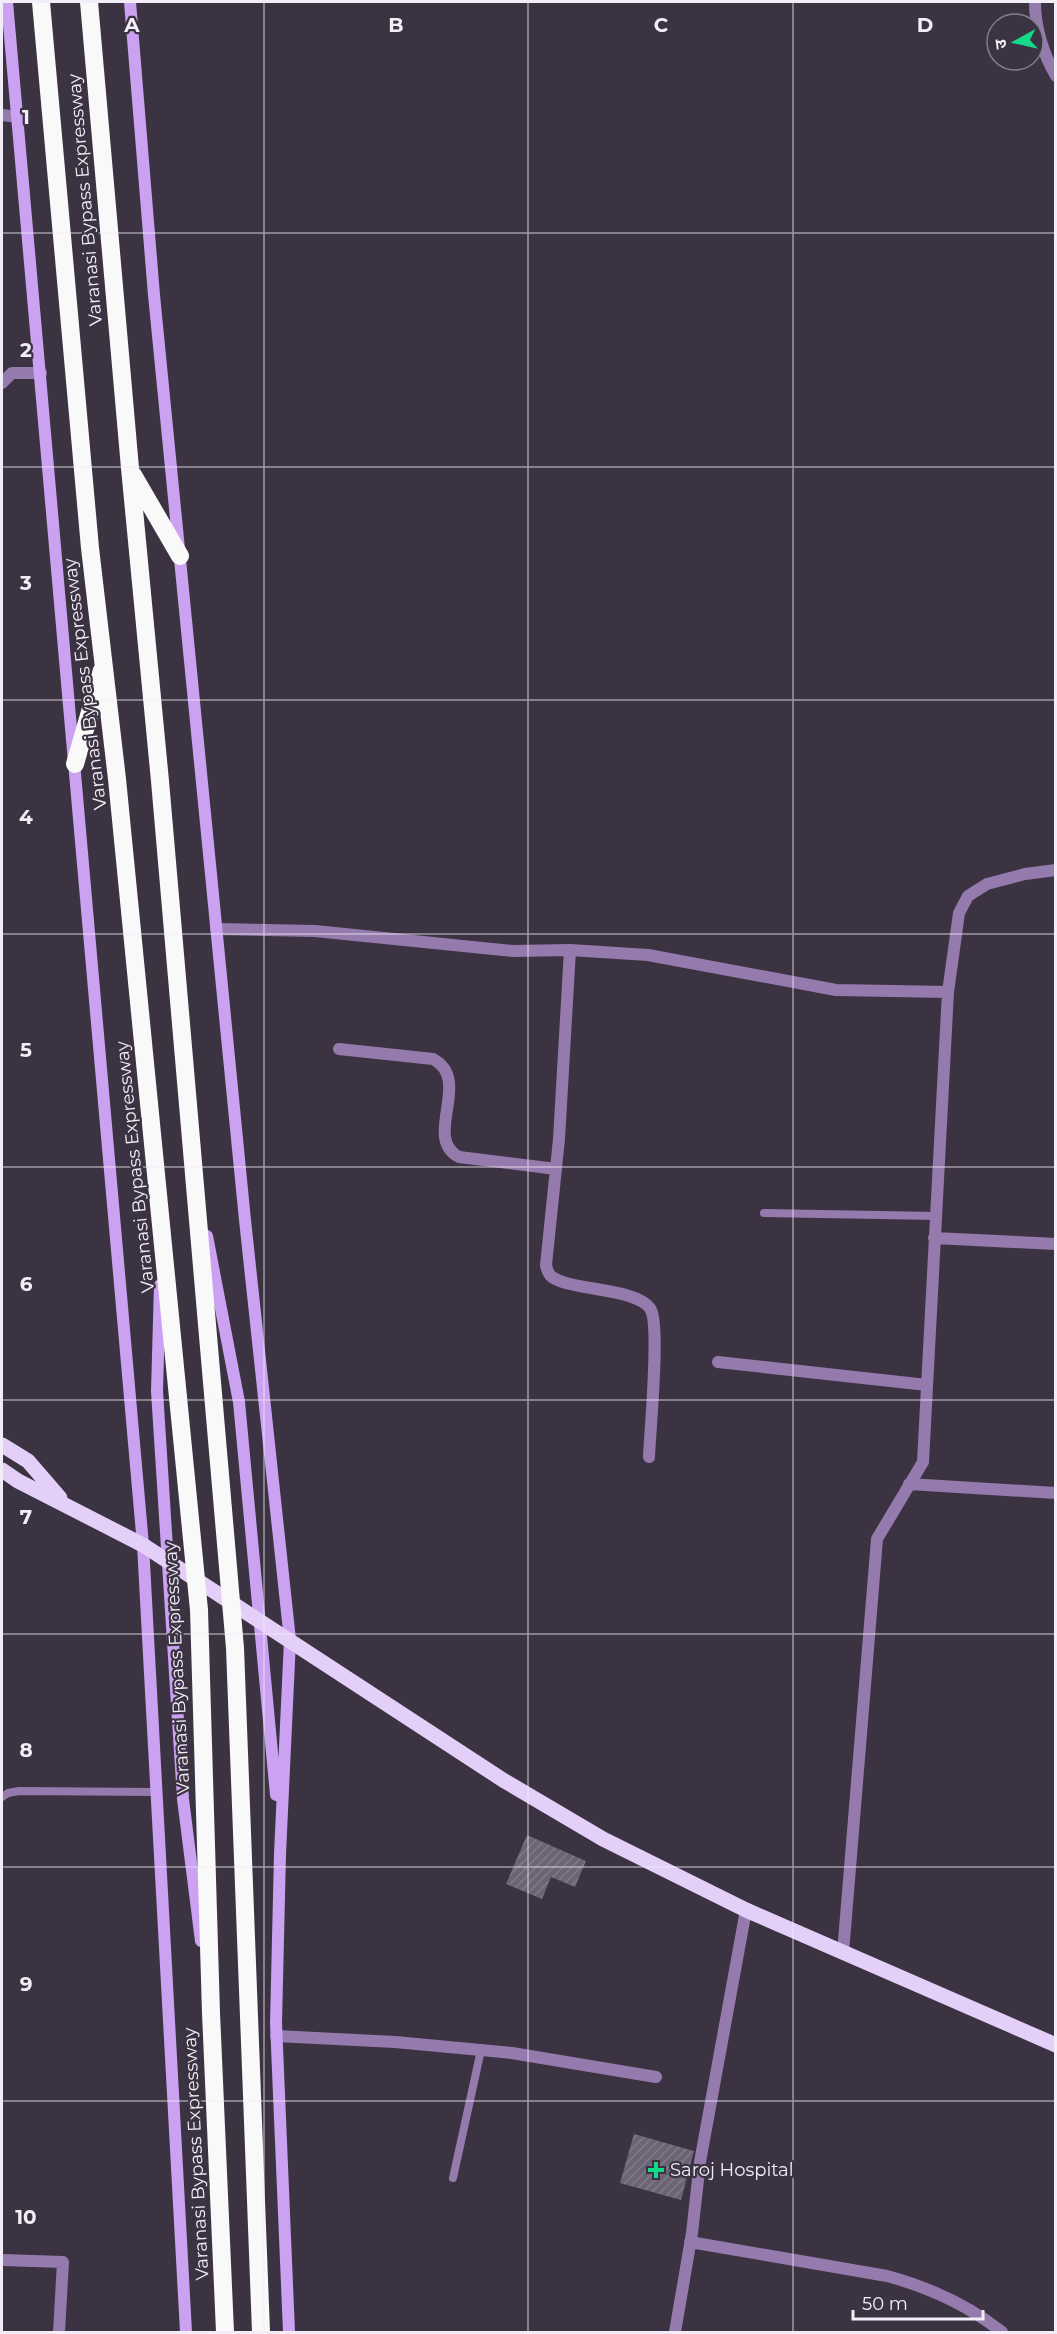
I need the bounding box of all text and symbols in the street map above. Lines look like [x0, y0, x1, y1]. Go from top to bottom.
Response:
north arrow [985, 12, 1045, 72]
text: A [123, 13, 140, 37]
text: B [388, 13, 404, 37]
text: C [654, 13, 669, 37]
text: D [917, 13, 933, 37]
text: उ [990, 37, 1011, 50]
street label: Varanasi Bypass Expressway [63, 73, 107, 327]
text: 1 [22, 105, 30, 129]
text: 2 [20, 338, 32, 362]
street label: Varanasi Bypass Expressway [59, 557, 111, 811]
text: 3 [19, 571, 32, 595]
text: 4 [19, 805, 33, 829]
text: 5 [20, 1038, 32, 1062]
street label: Varanasi Bypass Expressway [111, 1040, 159, 1294]
text: 6 [20, 1272, 33, 1296]
text: 7 [20, 1505, 32, 1529]
street label: Varanasi Bypass Expressway [159, 1541, 195, 1795]
text: 8 [19, 1738, 33, 1762]
text: 9 [20, 1972, 32, 1996]
street label: Varanasi Bypass Expressway [178, 2027, 214, 2281]
place label: Saroj Hospital [670, 2159, 794, 2181]
marker: Saroj Hospital [647, 2161, 665, 2179]
text: 10 [15, 2205, 37, 2229]
scale bar [853, 2283, 984, 2321]
text: 50 m [862, 2293, 908, 2315]

